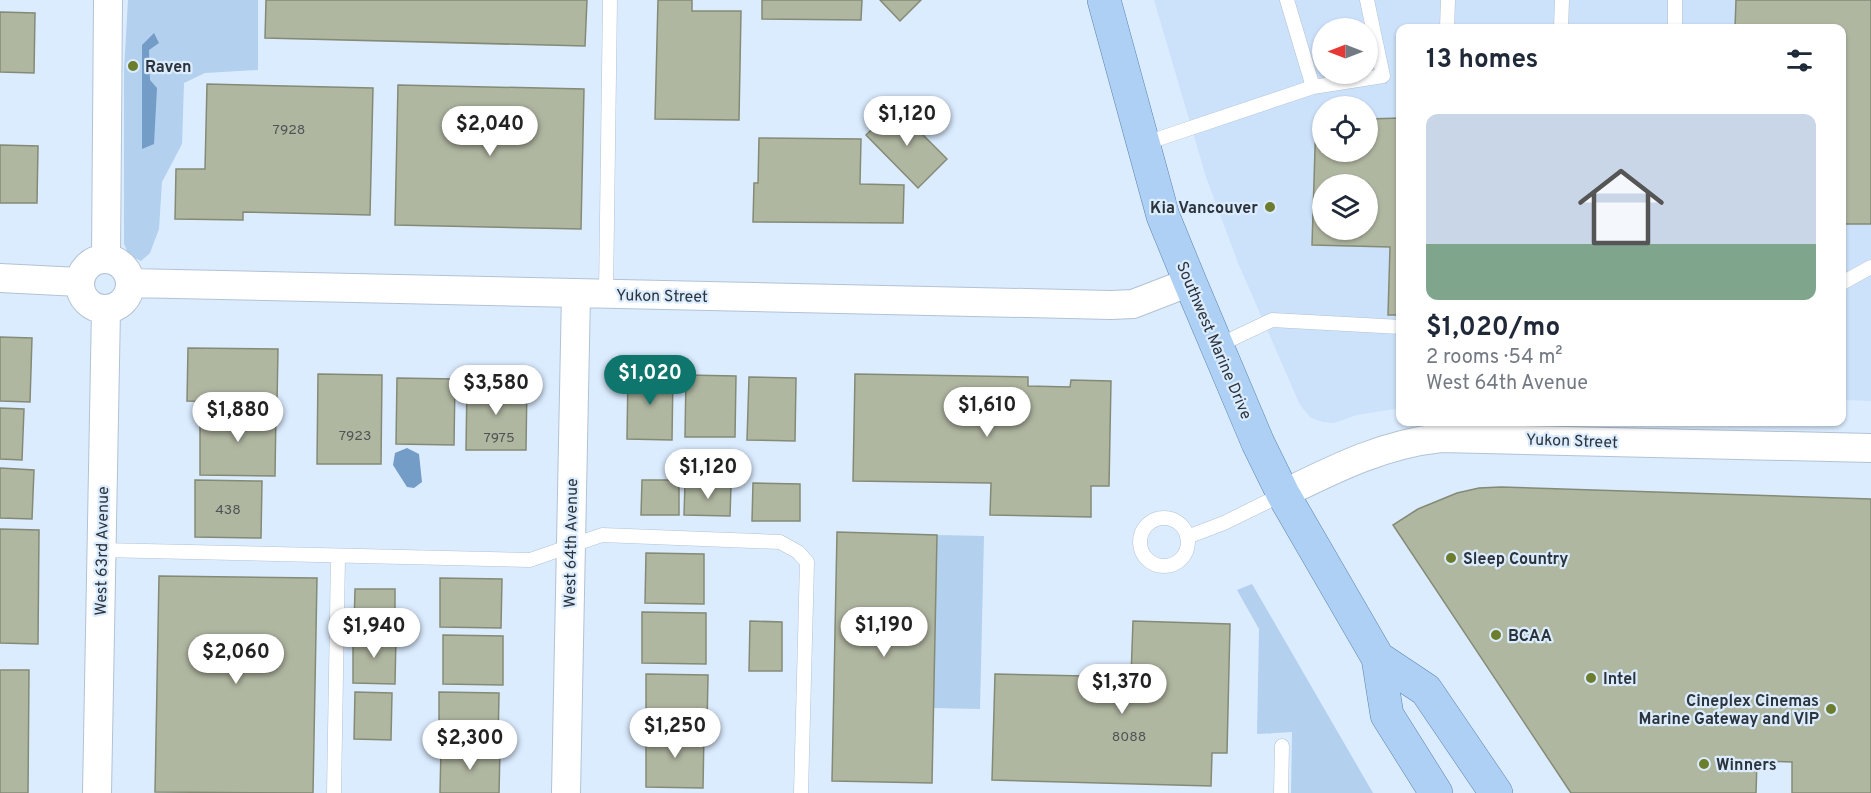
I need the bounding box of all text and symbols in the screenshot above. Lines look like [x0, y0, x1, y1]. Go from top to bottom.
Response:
north arrow [1312, 18, 1378, 84]
map controls [1312, 18, 1378, 240]
text: 13 homes [1426, 44, 1538, 77]
icon: filters [1783, 44, 1816, 77]
place label: Raven [145, 58, 192, 78]
marker: Raven [126, 59, 140, 73]
pin: $1,120 [858, 96, 956, 147]
button: locate [1312, 96, 1378, 162]
text: $1,120 [878, 102, 936, 128]
pin: $2,040 [441, 106, 539, 157]
text: $2,040 [456, 112, 524, 138]
house number: 7928 [273, 122, 305, 139]
icon: home [1567, 153, 1675, 261]
button: layers [1312, 174, 1378, 240]
place label: Kia Vancouver [1150, 199, 1258, 219]
marker: Kia Vancouver [1263, 200, 1277, 214]
street label: Southwest Marine Drive [1171, 259, 1255, 423]
street label: Yukon Street [616, 286, 708, 308]
text: $1,020/mo [1426, 312, 1560, 345]
text: 2 rooms · 54 m² [1426, 345, 1563, 371]
pin: $1,020 [601, 355, 699, 406]
text: $1,020 [618, 361, 682, 387]
pin: $3,580 [447, 365, 545, 416]
text: $3,580 [463, 371, 529, 397]
text: West 64th Avenue [1426, 371, 1588, 397]
pin: $1,610 [938, 387, 1036, 438]
pin: $1,880 [189, 392, 287, 443]
text: $1,610 [958, 393, 1016, 419]
text: $1,880 [206, 398, 270, 424]
house number: 7923 [339, 428, 371, 445]
house number: 7975 [483, 430, 515, 447]
street label: Yukon Street [1526, 430, 1618, 454]
pin: $1,120 [659, 449, 757, 500]
text: $1,120 [679, 455, 737, 481]
street label: West 64th Avenue [561, 478, 583, 608]
street label: West 63rd Avenue [92, 486, 114, 616]
house number: 438 [215, 502, 241, 519]
place label: Sleep Country [1463, 550, 1568, 570]
marker: Sleep Country [1444, 551, 1458, 565]
pin: $1,190 [835, 607, 933, 658]
pin: $1,940 [325, 608, 423, 659]
text: $1,190 [855, 613, 913, 639]
text: $1,940 [342, 614, 406, 640]
place label: BCAA [1508, 627, 1552, 647]
marker: BCAA [1489, 628, 1503, 642]
pin: $2,060 [187, 634, 285, 685]
text: $2,060 [202, 640, 270, 666]
pin: $1,370 [1073, 664, 1171, 715]
text: $1,370 [1092, 670, 1152, 696]
place label: Intel [1603, 670, 1637, 690]
marker: Intel [1584, 671, 1598, 685]
place label: Cineplex Cinemas Marine Gateway and VIP [1638, 692, 1819, 730]
marker: Cineplex Cinemas Marine Gateway and VIP [1824, 702, 1838, 716]
pin: $1,250 [626, 708, 724, 759]
text: $1,250 [644, 714, 706, 740]
pin: $2,300 [421, 720, 519, 771]
text: $2,300 [436, 726, 504, 752]
house number: 8088 [1112, 729, 1146, 746]
place label: Winners [1716, 756, 1777, 776]
marker: Winners [1697, 757, 1711, 771]

